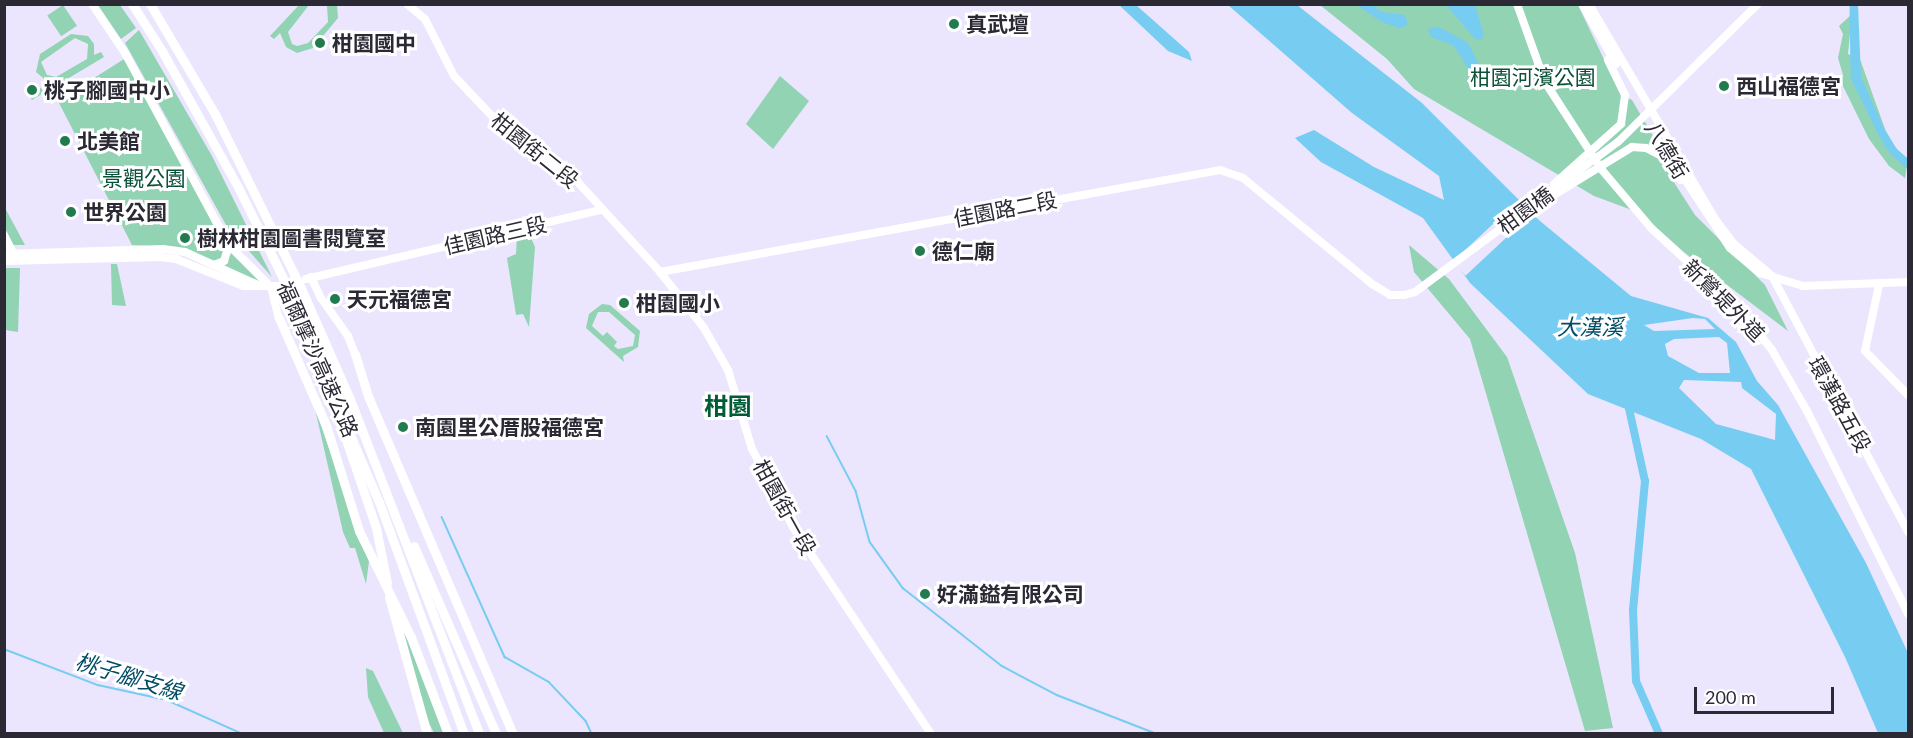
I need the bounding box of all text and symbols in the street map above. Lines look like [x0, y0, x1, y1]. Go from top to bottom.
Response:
place label: 真武壇 [966, 11, 1029, 37]
marker: 真武壇 [947, 17, 961, 31]
place label: 柑園國中 [332, 30, 416, 56]
marker: 柑園國中 [313, 36, 327, 50]
park label: 柑園河濱公園 [1470, 64, 1596, 90]
place label: 西山福德宮 [1736, 73, 1841, 99]
place label: 桃子腳國中小 [44, 77, 170, 103]
marker: 西山福德宮 [1717, 79, 1731, 93]
marker: 桃子腳國中小 [25, 83, 39, 97]
street label: 柑園街二段 [486, 107, 584, 193]
street label: 八德街 [1640, 117, 1694, 183]
place label: 北美館 [77, 128, 140, 154]
marker: 北美館 [58, 134, 72, 148]
park label: 景觀公園 [102, 165, 186, 191]
street label: 柑園橋 [1492, 181, 1558, 239]
street label: 佳園路二段 [951, 187, 1059, 231]
place label: 世界公園 [83, 199, 167, 225]
marker: 世界公園 [64, 205, 78, 219]
street label: 佳園路三段 [441, 211, 549, 259]
place label: 樹林柑園圖書閱覽室 [197, 225, 386, 251]
marker: 樹林柑園圖書閱覽室 [178, 231, 192, 245]
place label: 德仁廟 [932, 238, 995, 264]
marker: 德仁廟 [913, 244, 927, 258]
street label: 新鶯堤外道 [1678, 254, 1770, 346]
street label: 福爾摩沙高速公路 [272, 277, 364, 441]
place label: 天元福德宮 [347, 286, 452, 312]
place label: 柑園國小 [636, 290, 720, 316]
marker: 天元福德宮 [328, 292, 342, 306]
marker: 柑園國小 [617, 296, 631, 310]
water label: 大漢溪 [1557, 314, 1623, 340]
street label: 環漢路五段 [1804, 352, 1876, 456]
district label: 柑園 [704, 392, 752, 420]
place label: 南園里公厝股福德宮 [415, 414, 604, 440]
marker: 南園里公厝股福德宮 [396, 420, 410, 434]
street label: 柑園街一段 [749, 455, 821, 559]
place label: 好滿鎰有限公司 [937, 581, 1084, 607]
marker: 好滿鎰有限公司 [918, 587, 932, 601]
water label: 桃子腳支線 [73, 647, 185, 705]
scale bar [1697, 675, 1836, 713]
text: 200 m [1705, 686, 1756, 708]

